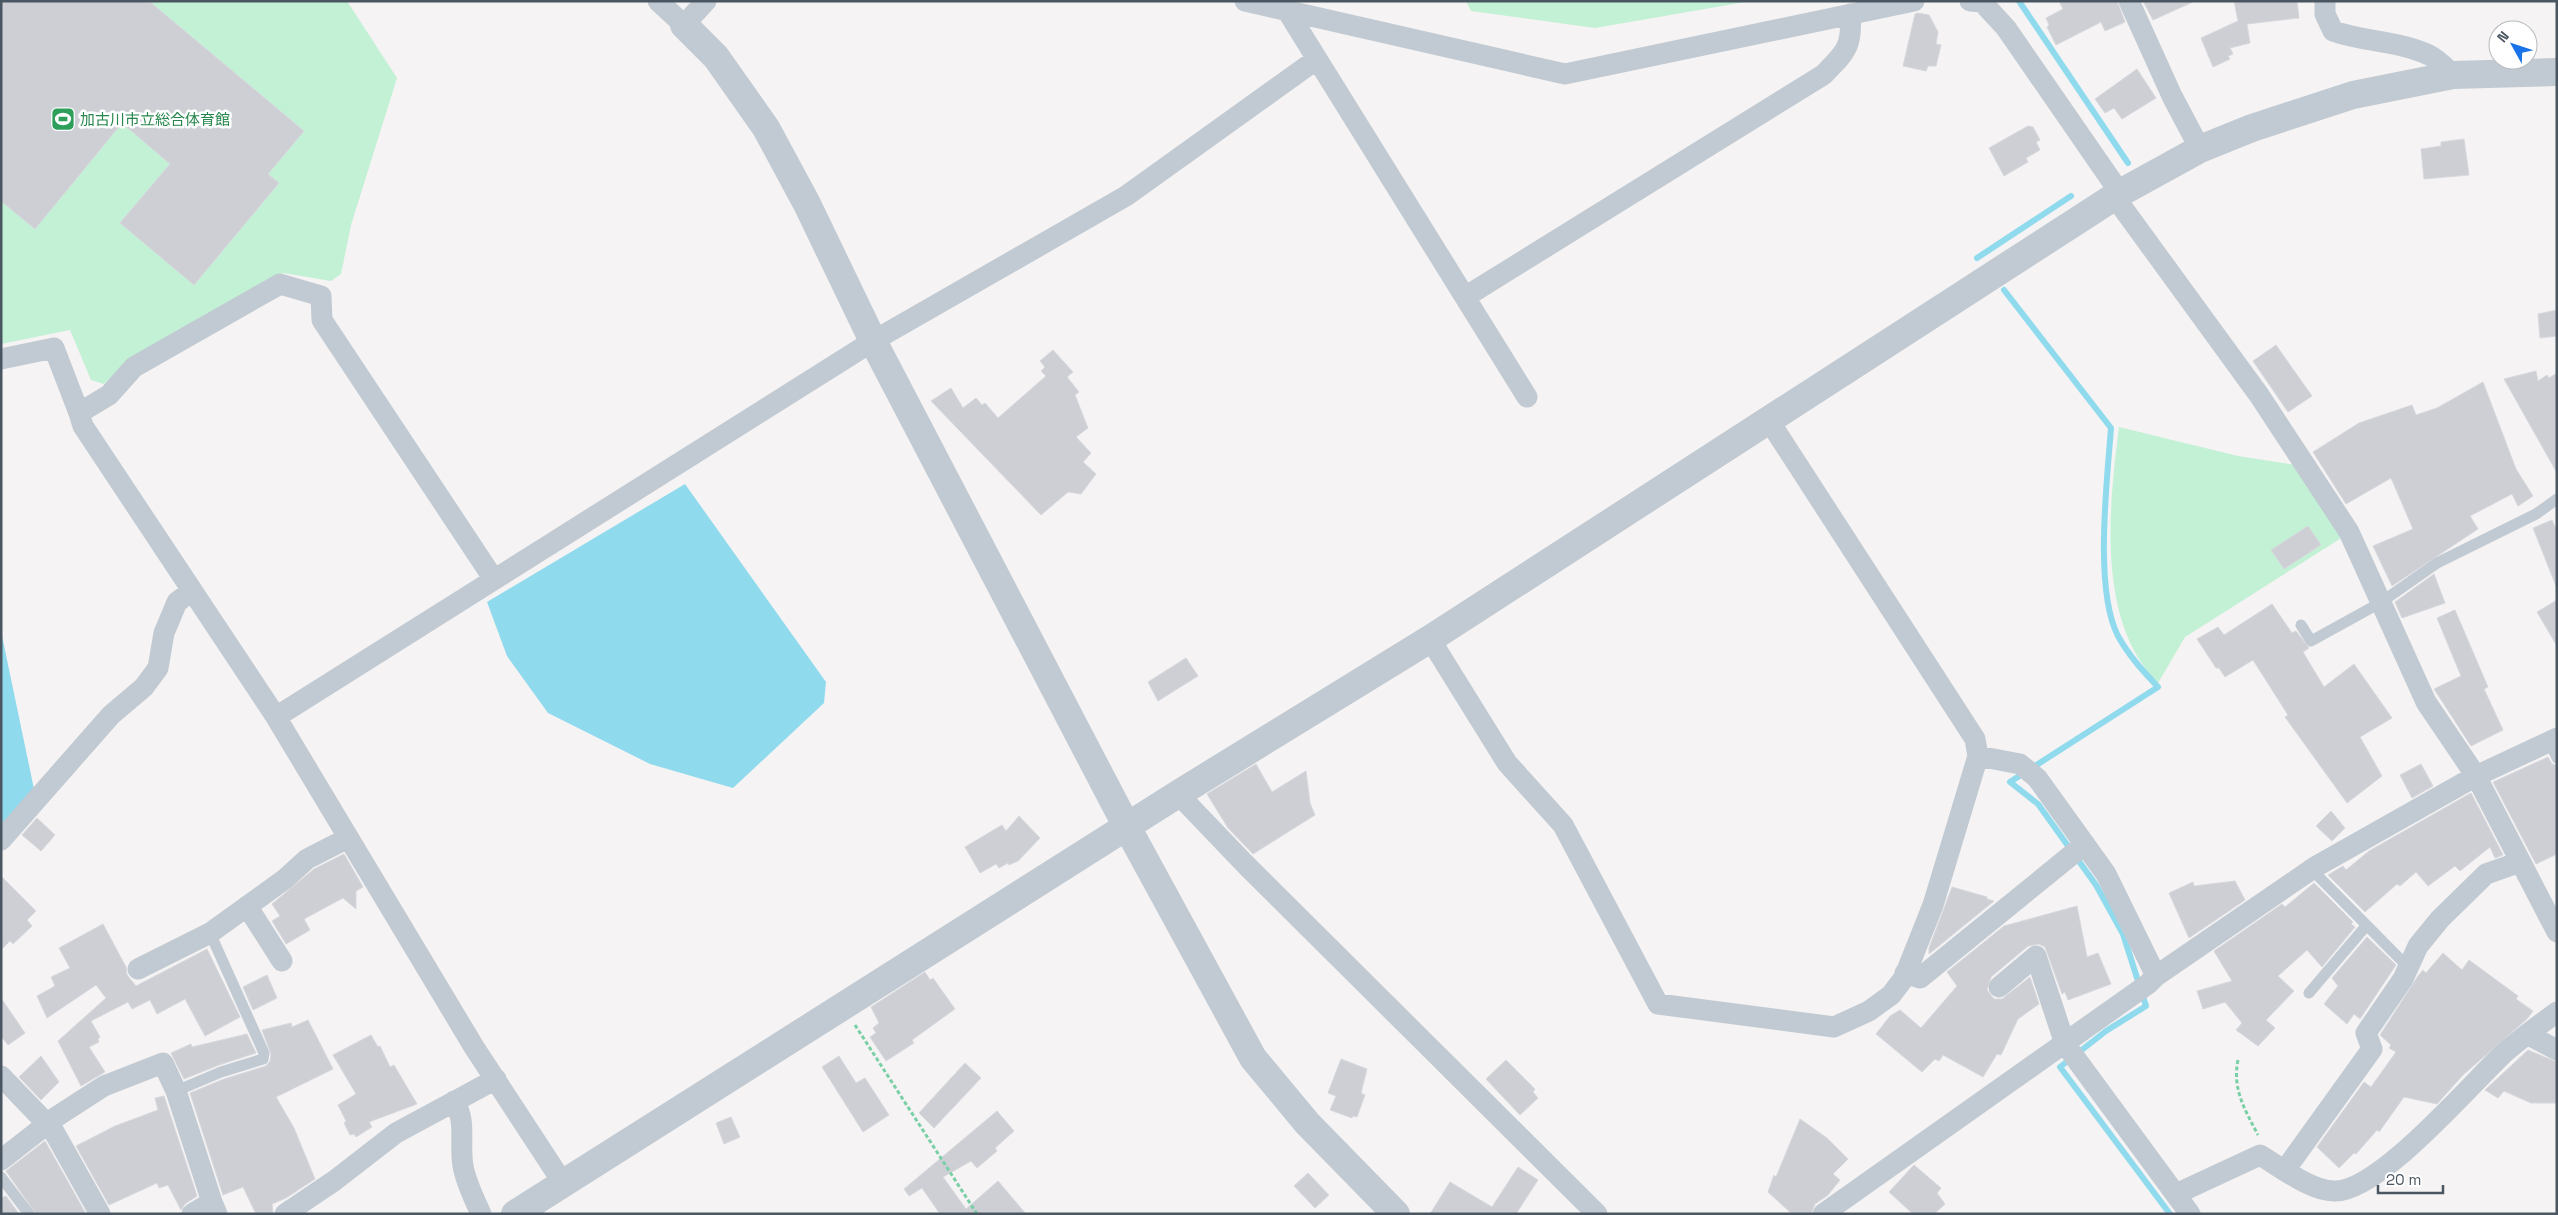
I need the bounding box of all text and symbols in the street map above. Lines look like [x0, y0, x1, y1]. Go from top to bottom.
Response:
north arrow [2488, 20, 2538, 70]
text: N [2493, 27, 2513, 46]
sports icon: 加古川市立総合体育館 [50, 106, 76, 132]
place label: 加古川市立総合体育館 [80, 110, 230, 129]
scale bar [2378, 1162, 2443, 1194]
text: 20 m [2386, 1170, 2421, 1189]

